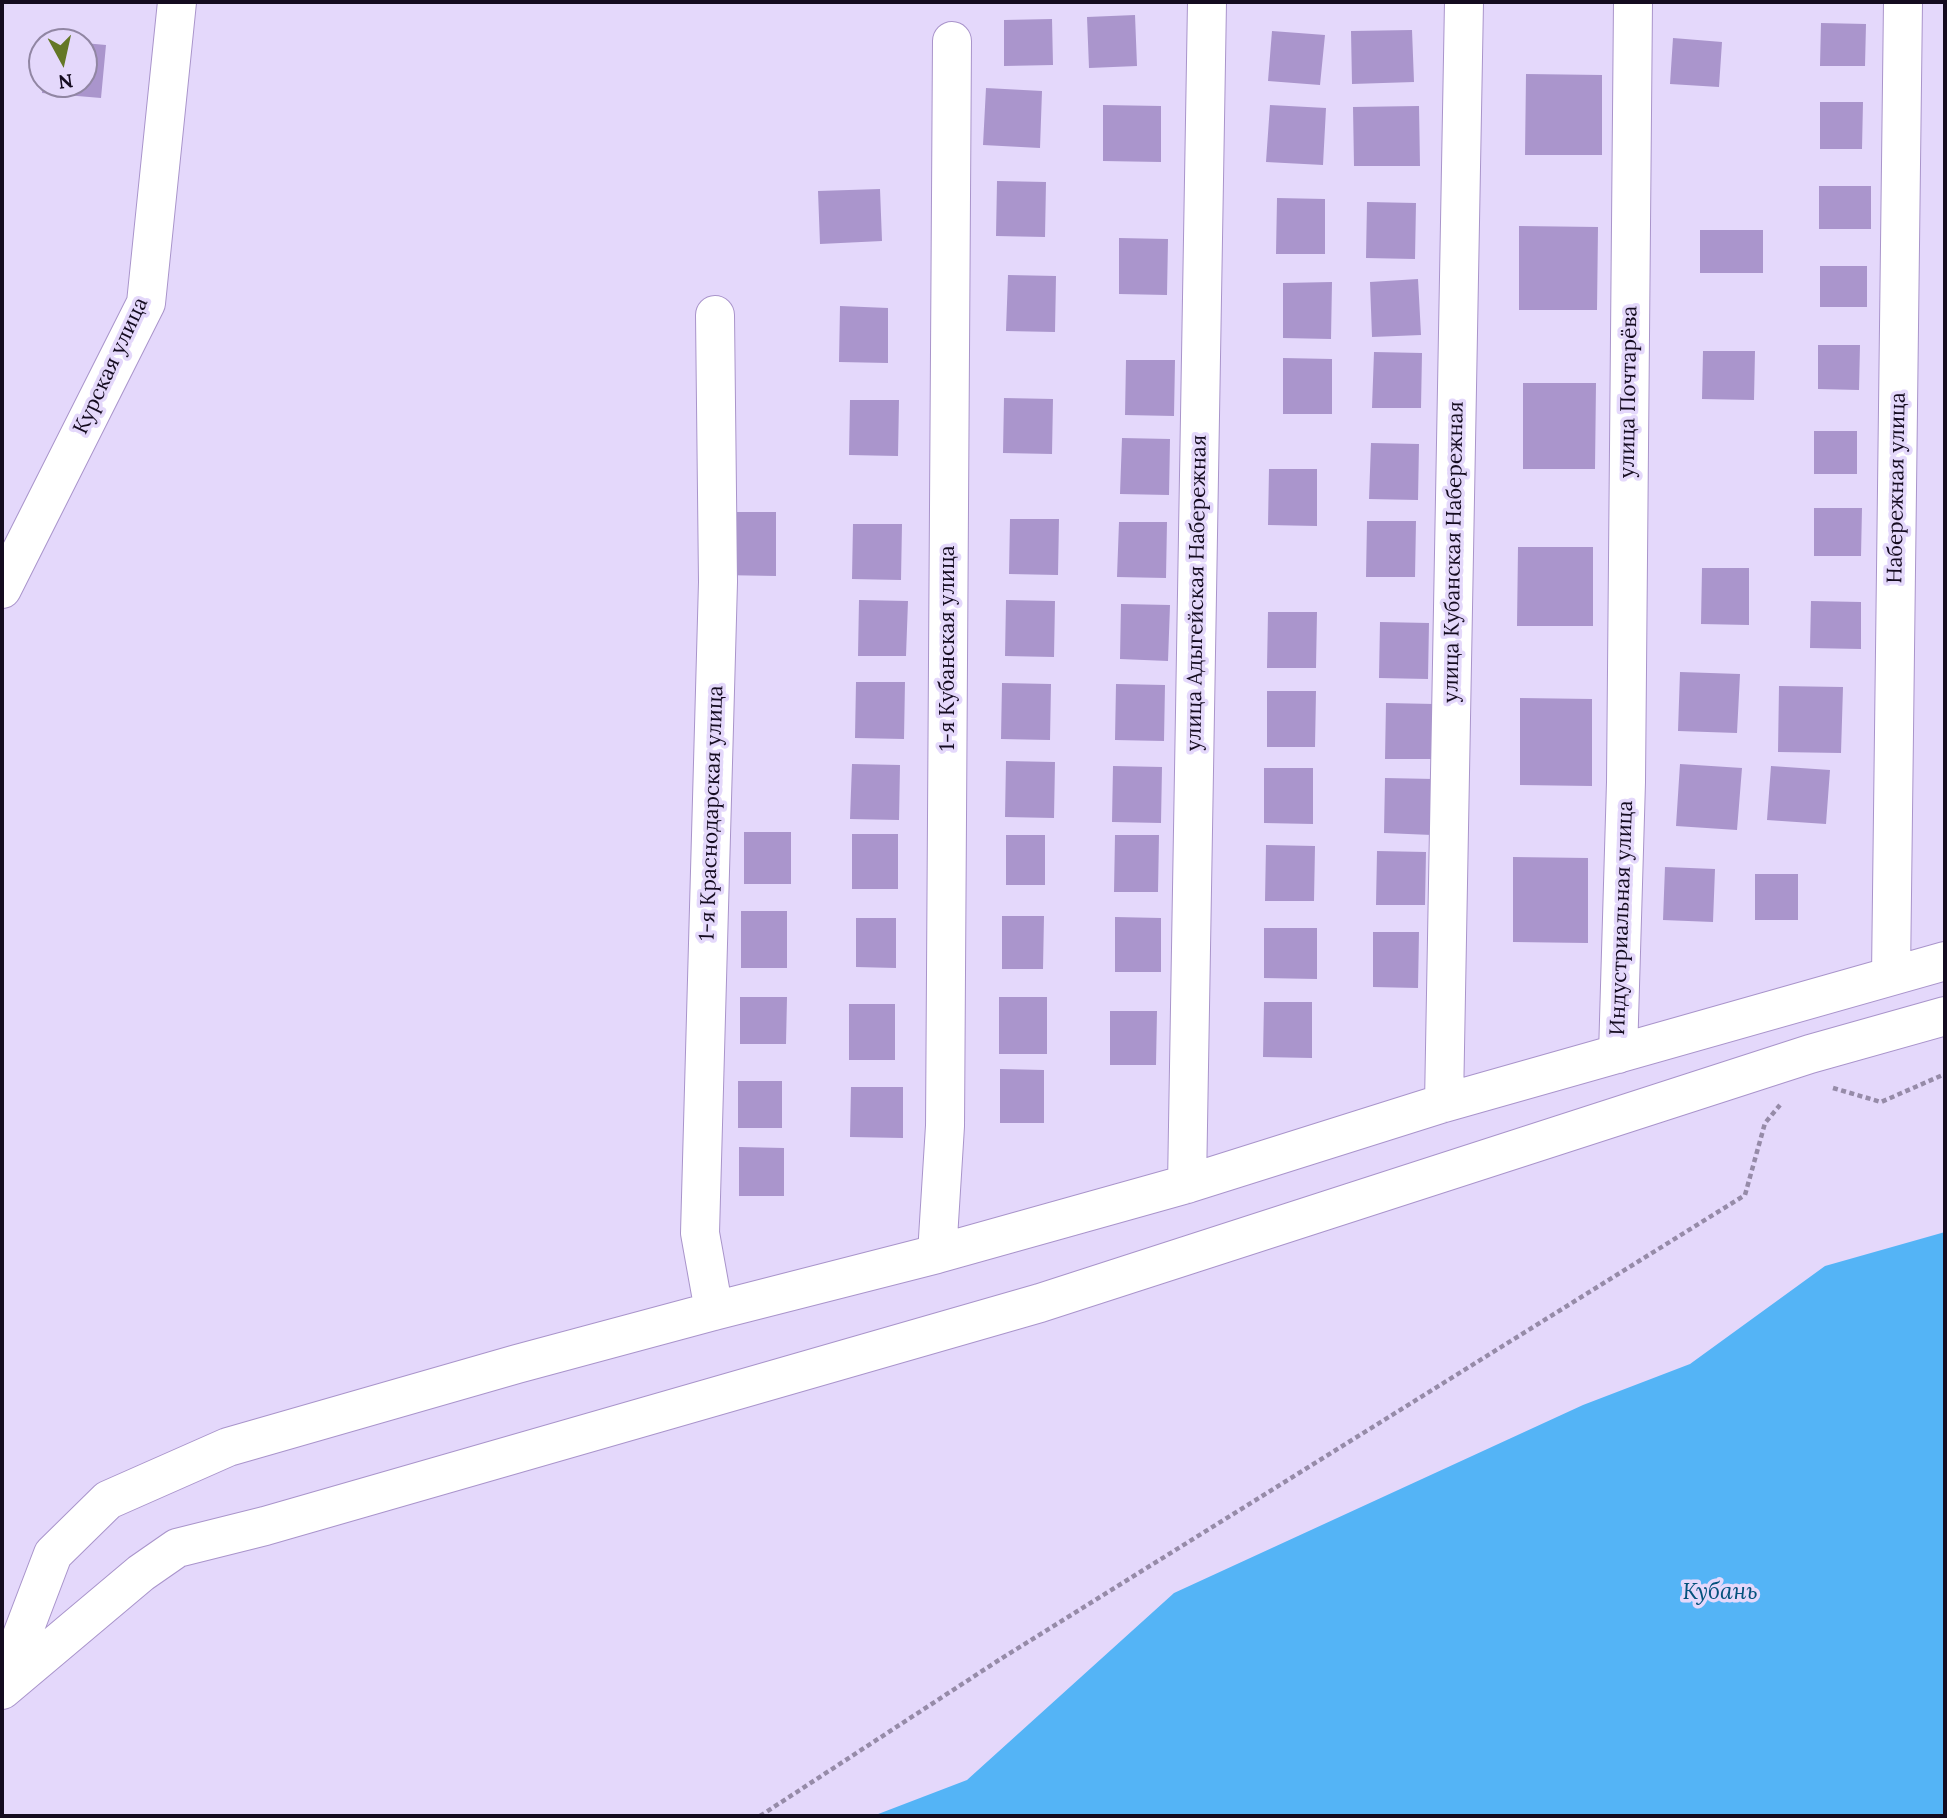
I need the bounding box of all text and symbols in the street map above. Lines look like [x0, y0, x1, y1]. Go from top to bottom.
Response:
north arrow [28, 28, 98, 98]
text: N [57, 69, 75, 95]
street label: Курская улица [68, 294, 154, 438]
street label: улица Почтарёва [1615, 306, 1643, 478]
street label: Набережная улица [1883, 392, 1911, 584]
street label: улица Кубанская Набережная [1439, 401, 1469, 703]
street label: улица Адыгейская Набережная [1182, 435, 1212, 751]
street label: 1-я Кубанская улица [935, 545, 961, 751]
street label: 1-я Краснодарская улица [695, 685, 729, 941]
street label: Индустриальная улица [1605, 800, 1639, 1036]
water label: Кубань [1682, 1578, 1758, 1606]

